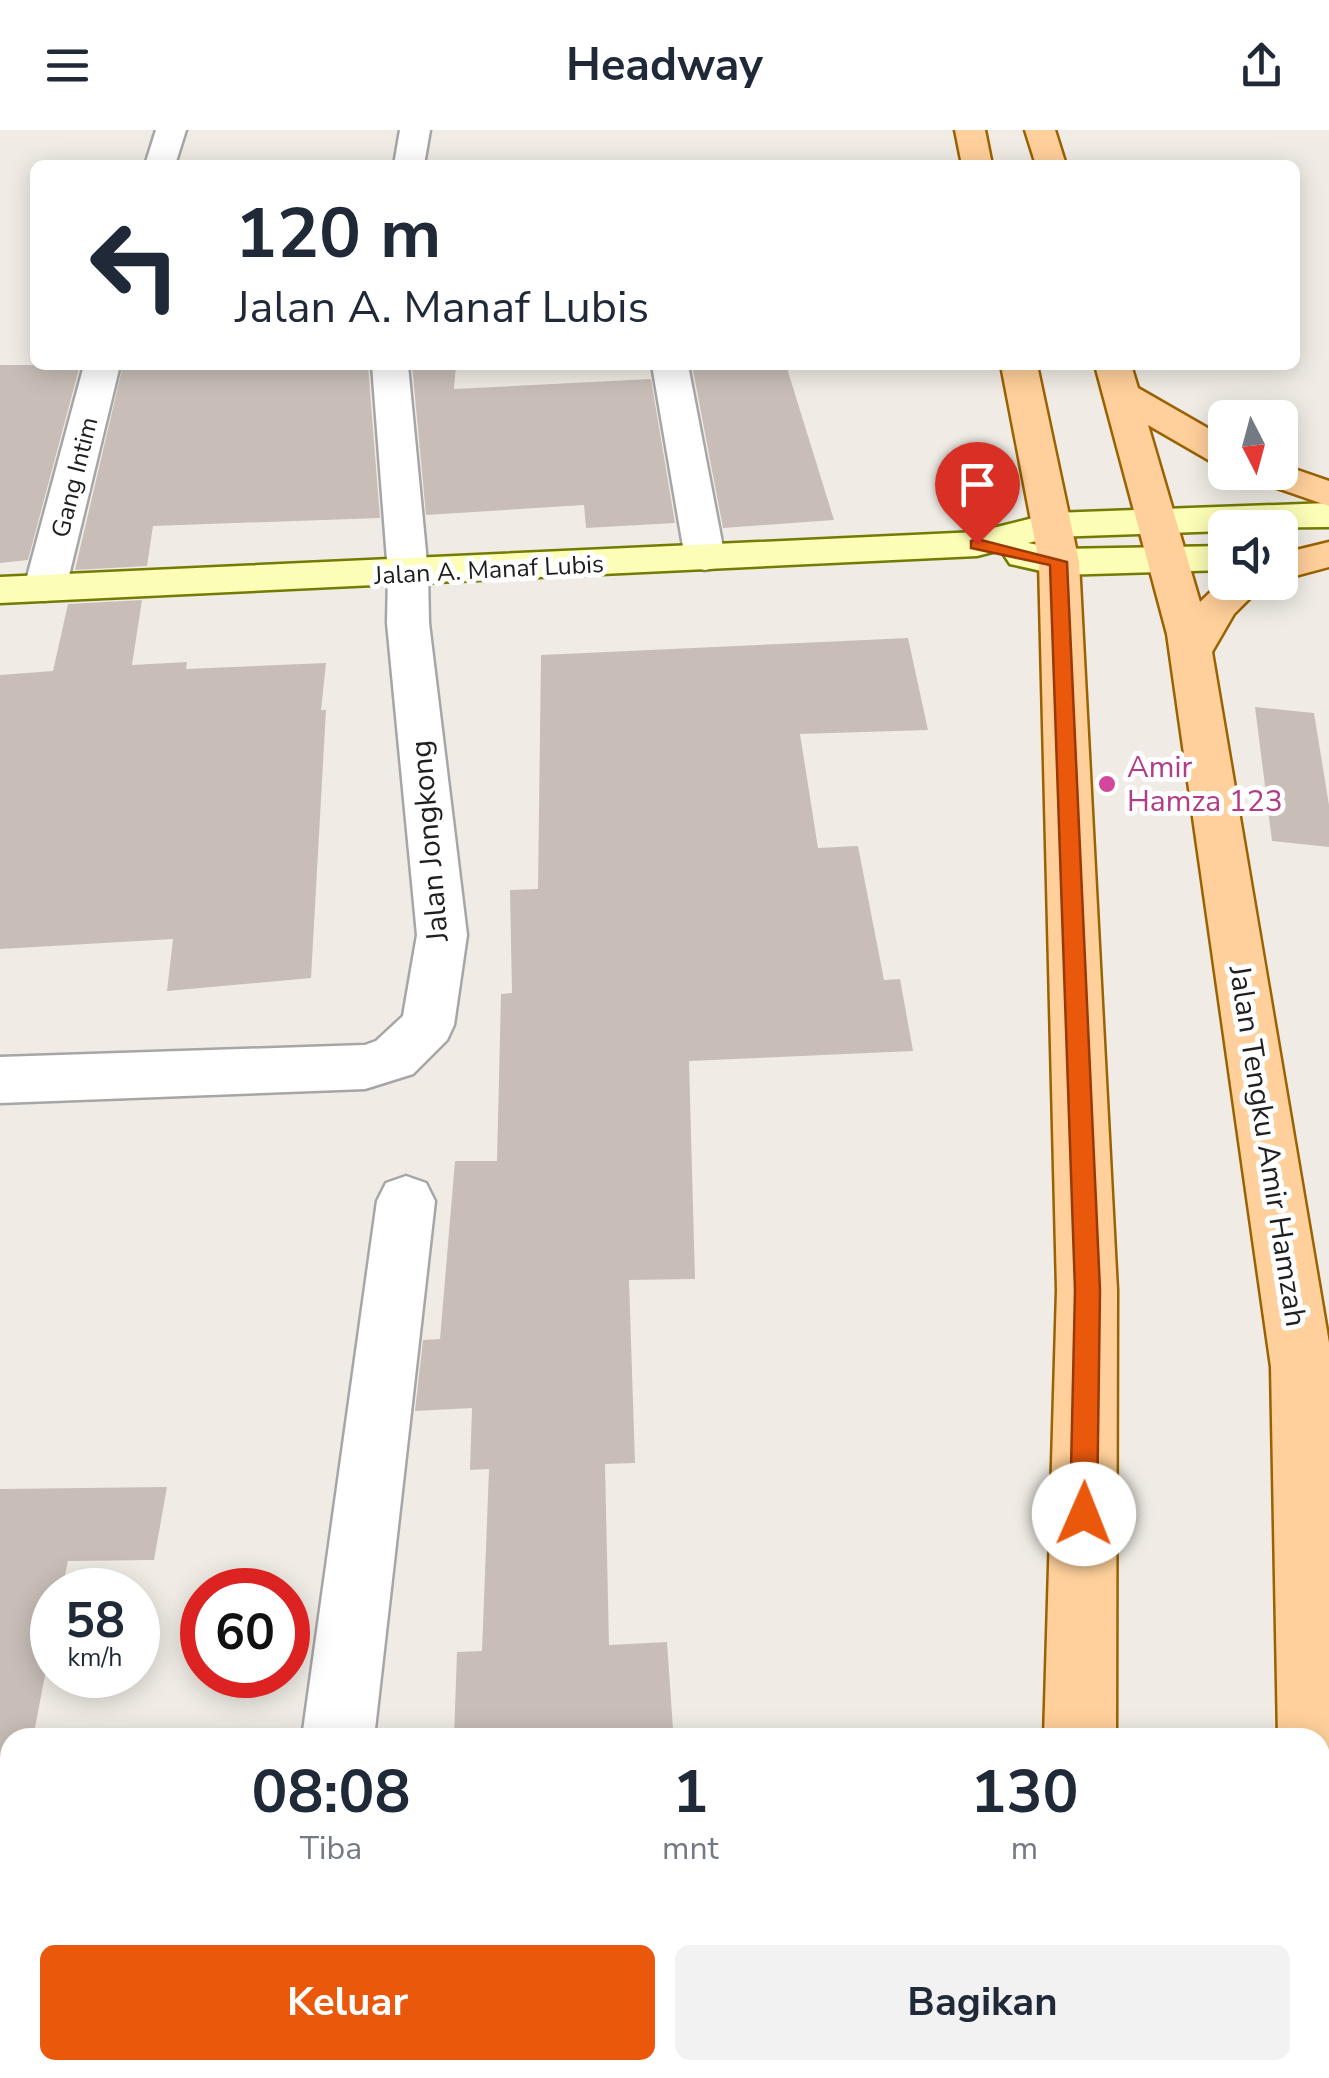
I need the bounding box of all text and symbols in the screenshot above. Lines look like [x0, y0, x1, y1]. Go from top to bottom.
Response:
text: Headway [566, 35, 763, 96]
icon: menu [40, 38, 95, 93]
icon: share [1234, 38, 1289, 93]
text: 120 m [235, 186, 441, 282]
icon: left [70, 200, 200, 330]
text: Jalan A. Manaf Lubis [235, 277, 649, 338]
north arrow [1208, 400, 1298, 490]
map controls [1208, 400, 1298, 600]
street label: Gang Intim [44, 413, 106, 541]
pin [935, 442, 1020, 545]
icon: arrive [950, 457, 1005, 512]
button: sound [1208, 510, 1298, 600]
street label: Jalan A. Manaf Lubis [372, 547, 605, 593]
street label: Jalan Jongkong [400, 739, 459, 944]
place label: Amir Hamza 123 [1127, 747, 1283, 822]
marker: Amir Hamza 123 [1096, 773, 1118, 795]
street label: Jalan Tengku Amir Hamzah [1219, 962, 1316, 1330]
position arrow [1032, 1462, 1136, 1566]
speed limit sign: 60 [180, 1568, 310, 1698]
text: 58 [65, 1586, 125, 1655]
text: km/h [67, 1641, 123, 1675]
text: 08:08 [252, 1751, 410, 1833]
text: 1 [672, 1751, 708, 1833]
text: 130 [970, 1751, 1078, 1833]
text: Tiba [300, 1827, 362, 1870]
text: mnt [662, 1827, 719, 1870]
text: m [1011, 1827, 1038, 1870]
button: Keluar [40, 1945, 655, 2060]
button: Bagikan [675, 1945, 1290, 2060]

